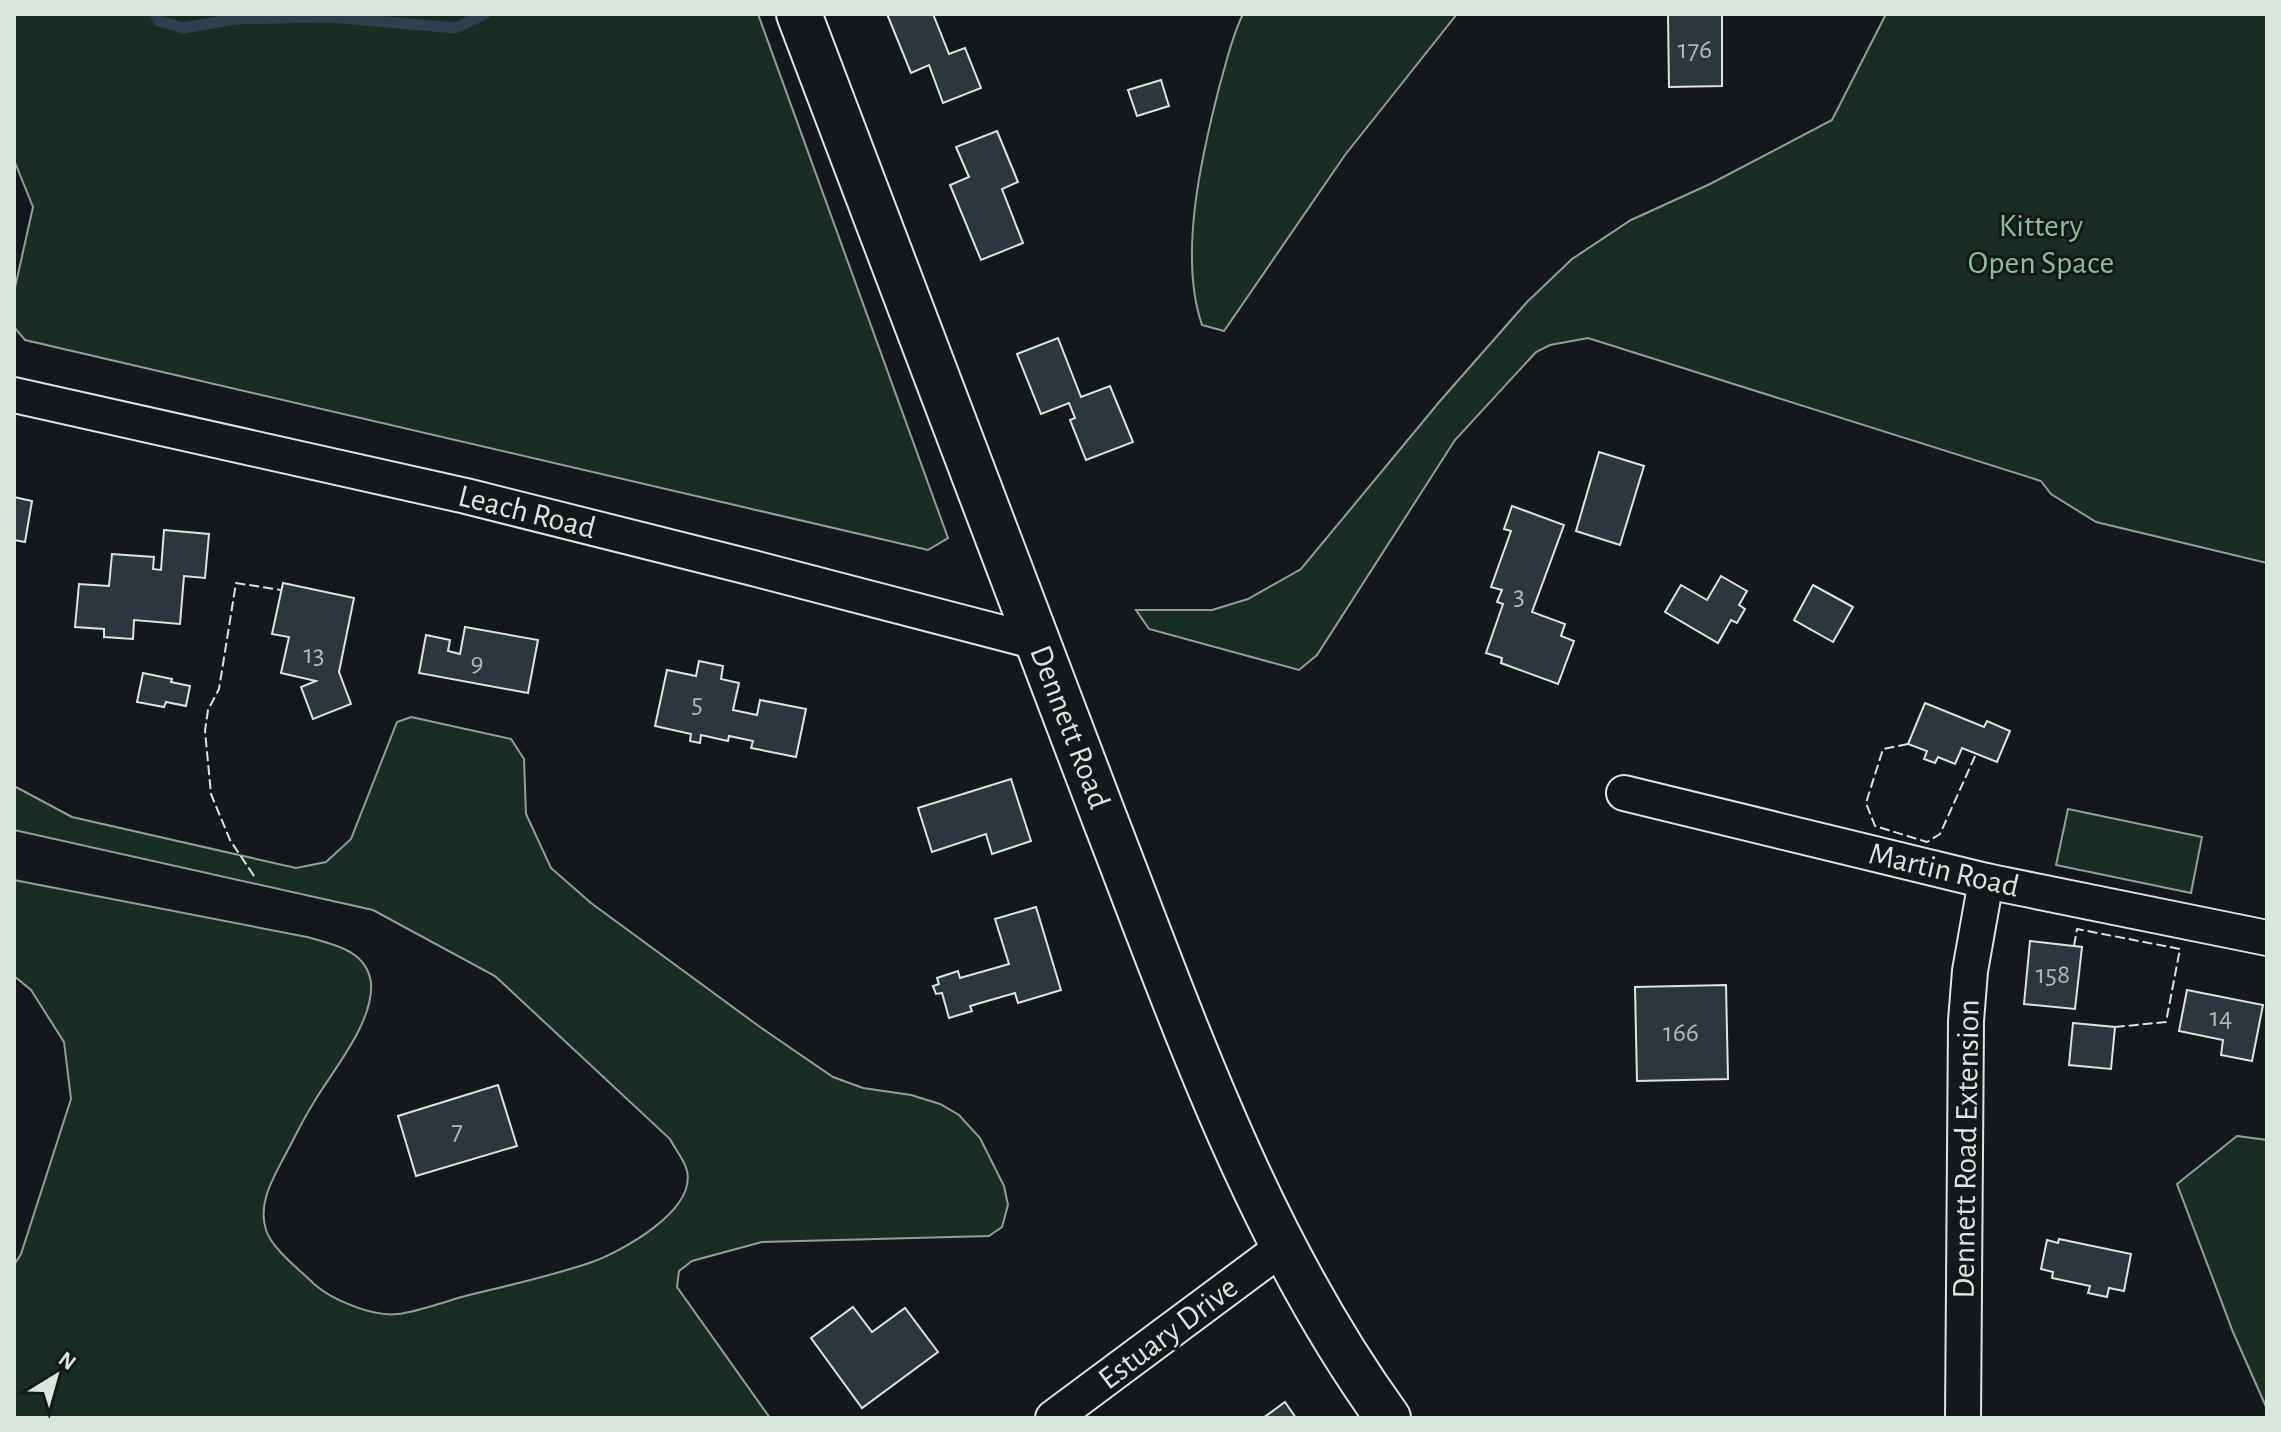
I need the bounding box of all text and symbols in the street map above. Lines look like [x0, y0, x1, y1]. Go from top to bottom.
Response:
house number: 176 [1678, 36, 1712, 64]
park label: Kittery Open Space [1968, 210, 2114, 279]
street label: Leach Road [455, 480, 599, 544]
house number: 3 [1513, 582, 1525, 610]
house number: 13 [303, 641, 325, 669]
street label: Dennett Road [1024, 641, 1116, 813]
house number: 9 [470, 649, 484, 677]
house number: 5 [691, 690, 703, 718]
street label: Martin Road [1866, 837, 2022, 903]
house number: 158 [2036, 961, 2070, 989]
street label: Dennett Road Extension [1947, 999, 1985, 1299]
house number: 14 [2209, 1004, 2233, 1032]
house number: 166 [1663, 1019, 1699, 1047]
house number: 7 [451, 1117, 463, 1145]
street label: Estuary Drive [1093, 1271, 1243, 1395]
north arrow [16, 1336, 96, 1416]
text: N [55, 1347, 80, 1374]

